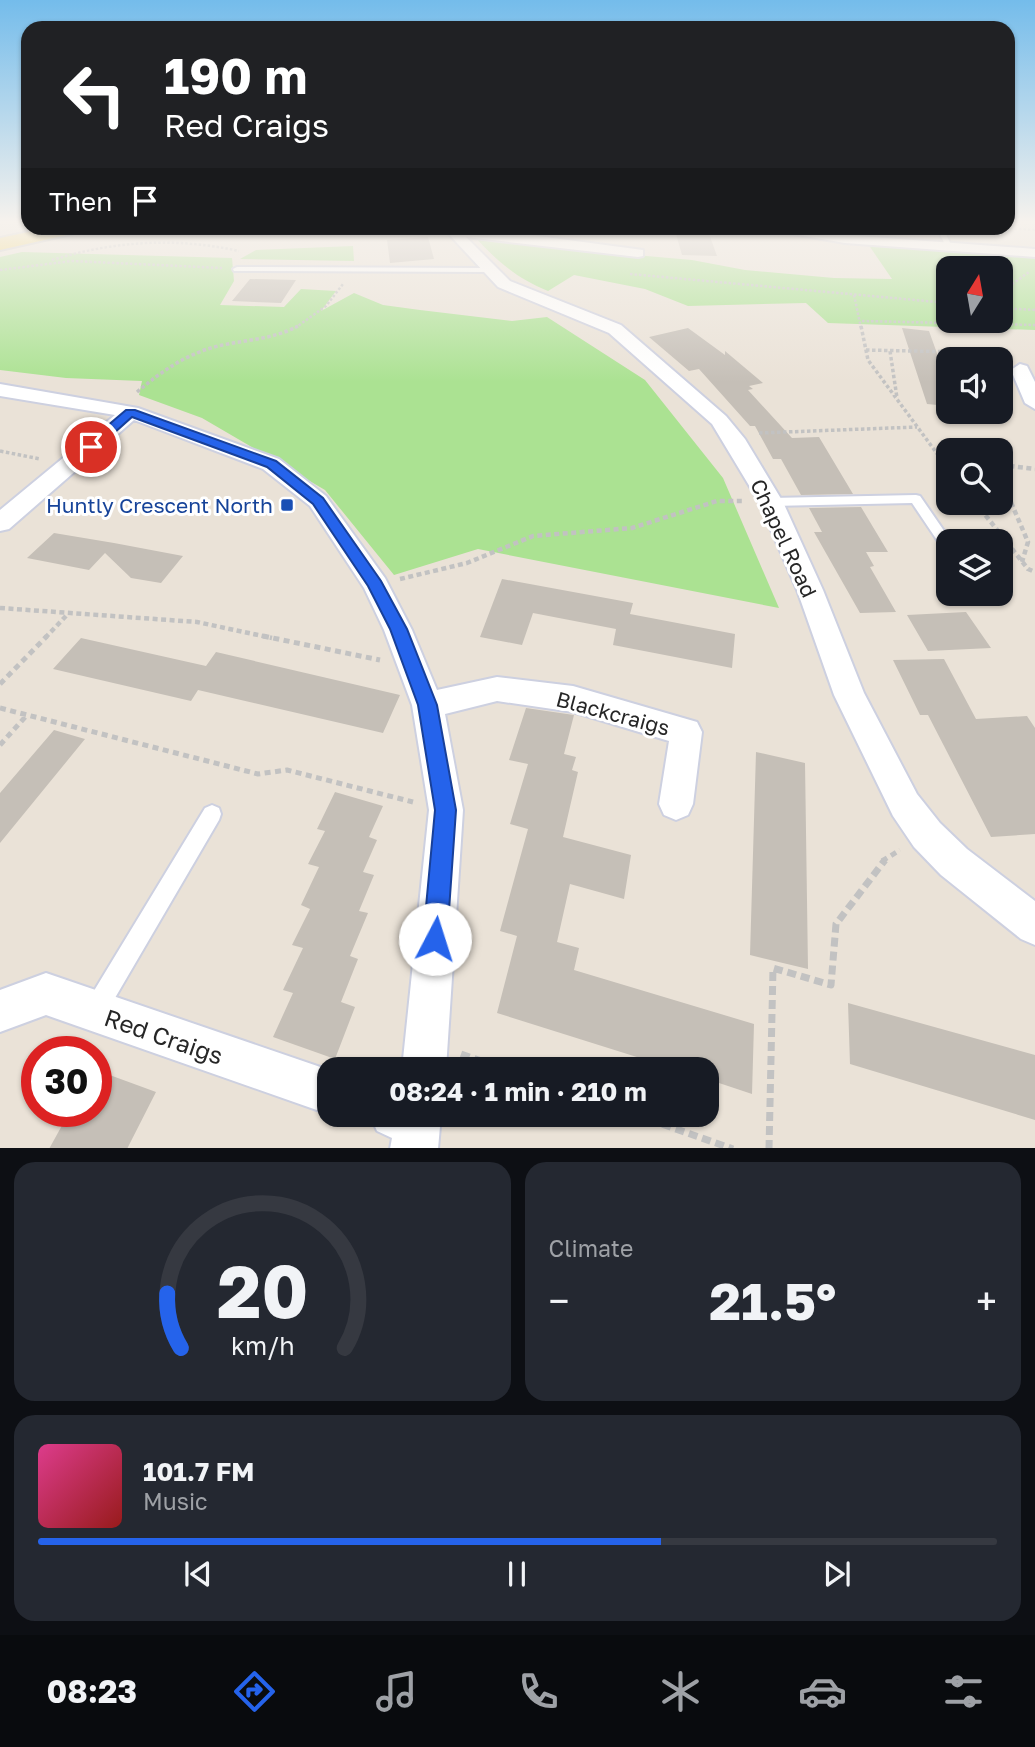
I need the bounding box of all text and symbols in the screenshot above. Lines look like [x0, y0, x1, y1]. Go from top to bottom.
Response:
text: 190 m [164, 46, 307, 105]
icon: left [49, 49, 140, 140]
text: Red Craigs [164, 106, 329, 144]
icon: arrive [126, 182, 164, 220]
text: Then [49, 186, 112, 217]
north arrow [936, 256, 1013, 332]
map controls [936, 256, 1013, 606]
button: sound [936, 347, 1013, 424]
pin [61, 417, 121, 477]
icon: arrive [72, 428, 110, 466]
button: search [936, 438, 1013, 515]
street label: Chapel Road [745, 475, 823, 601]
place label: Huntly Crescent North [46, 492, 273, 518]
marker: Huntly Crescent North [279, 497, 295, 513]
button: layers [936, 529, 1013, 606]
street label: Blackcraigs [553, 685, 673, 741]
position arrow [398, 902, 472, 976]
street label: Red Craigs [101, 1002, 227, 1070]
speed limit sign: 30 [21, 1036, 112, 1127]
text: 08:24 · 1 min · 210 m [389, 1076, 647, 1107]
text: Climate [549, 1234, 633, 1262]
text: 20 [216, 1247, 308, 1334]
text: 21.5° [709, 1269, 836, 1331]
text: − [549, 1278, 569, 1323]
text: + [976, 1278, 997, 1323]
text: km/h [230, 1329, 294, 1360]
text: 101.7 FM [143, 1456, 254, 1487]
text: Music [143, 1487, 208, 1515]
icon: previous [179, 1555, 217, 1593]
icon: pause [498, 1555, 536, 1593]
icon: next [818, 1555, 856, 1593]
icon: directions [230, 1667, 279, 1716]
icon: music [372, 1667, 421, 1716]
icon: phone [514, 1667, 563, 1716]
icon: climate [656, 1667, 705, 1716]
icon: car [798, 1667, 847, 1716]
icon: filters [939, 1667, 988, 1716]
text: 08:23 [46, 1672, 137, 1710]

